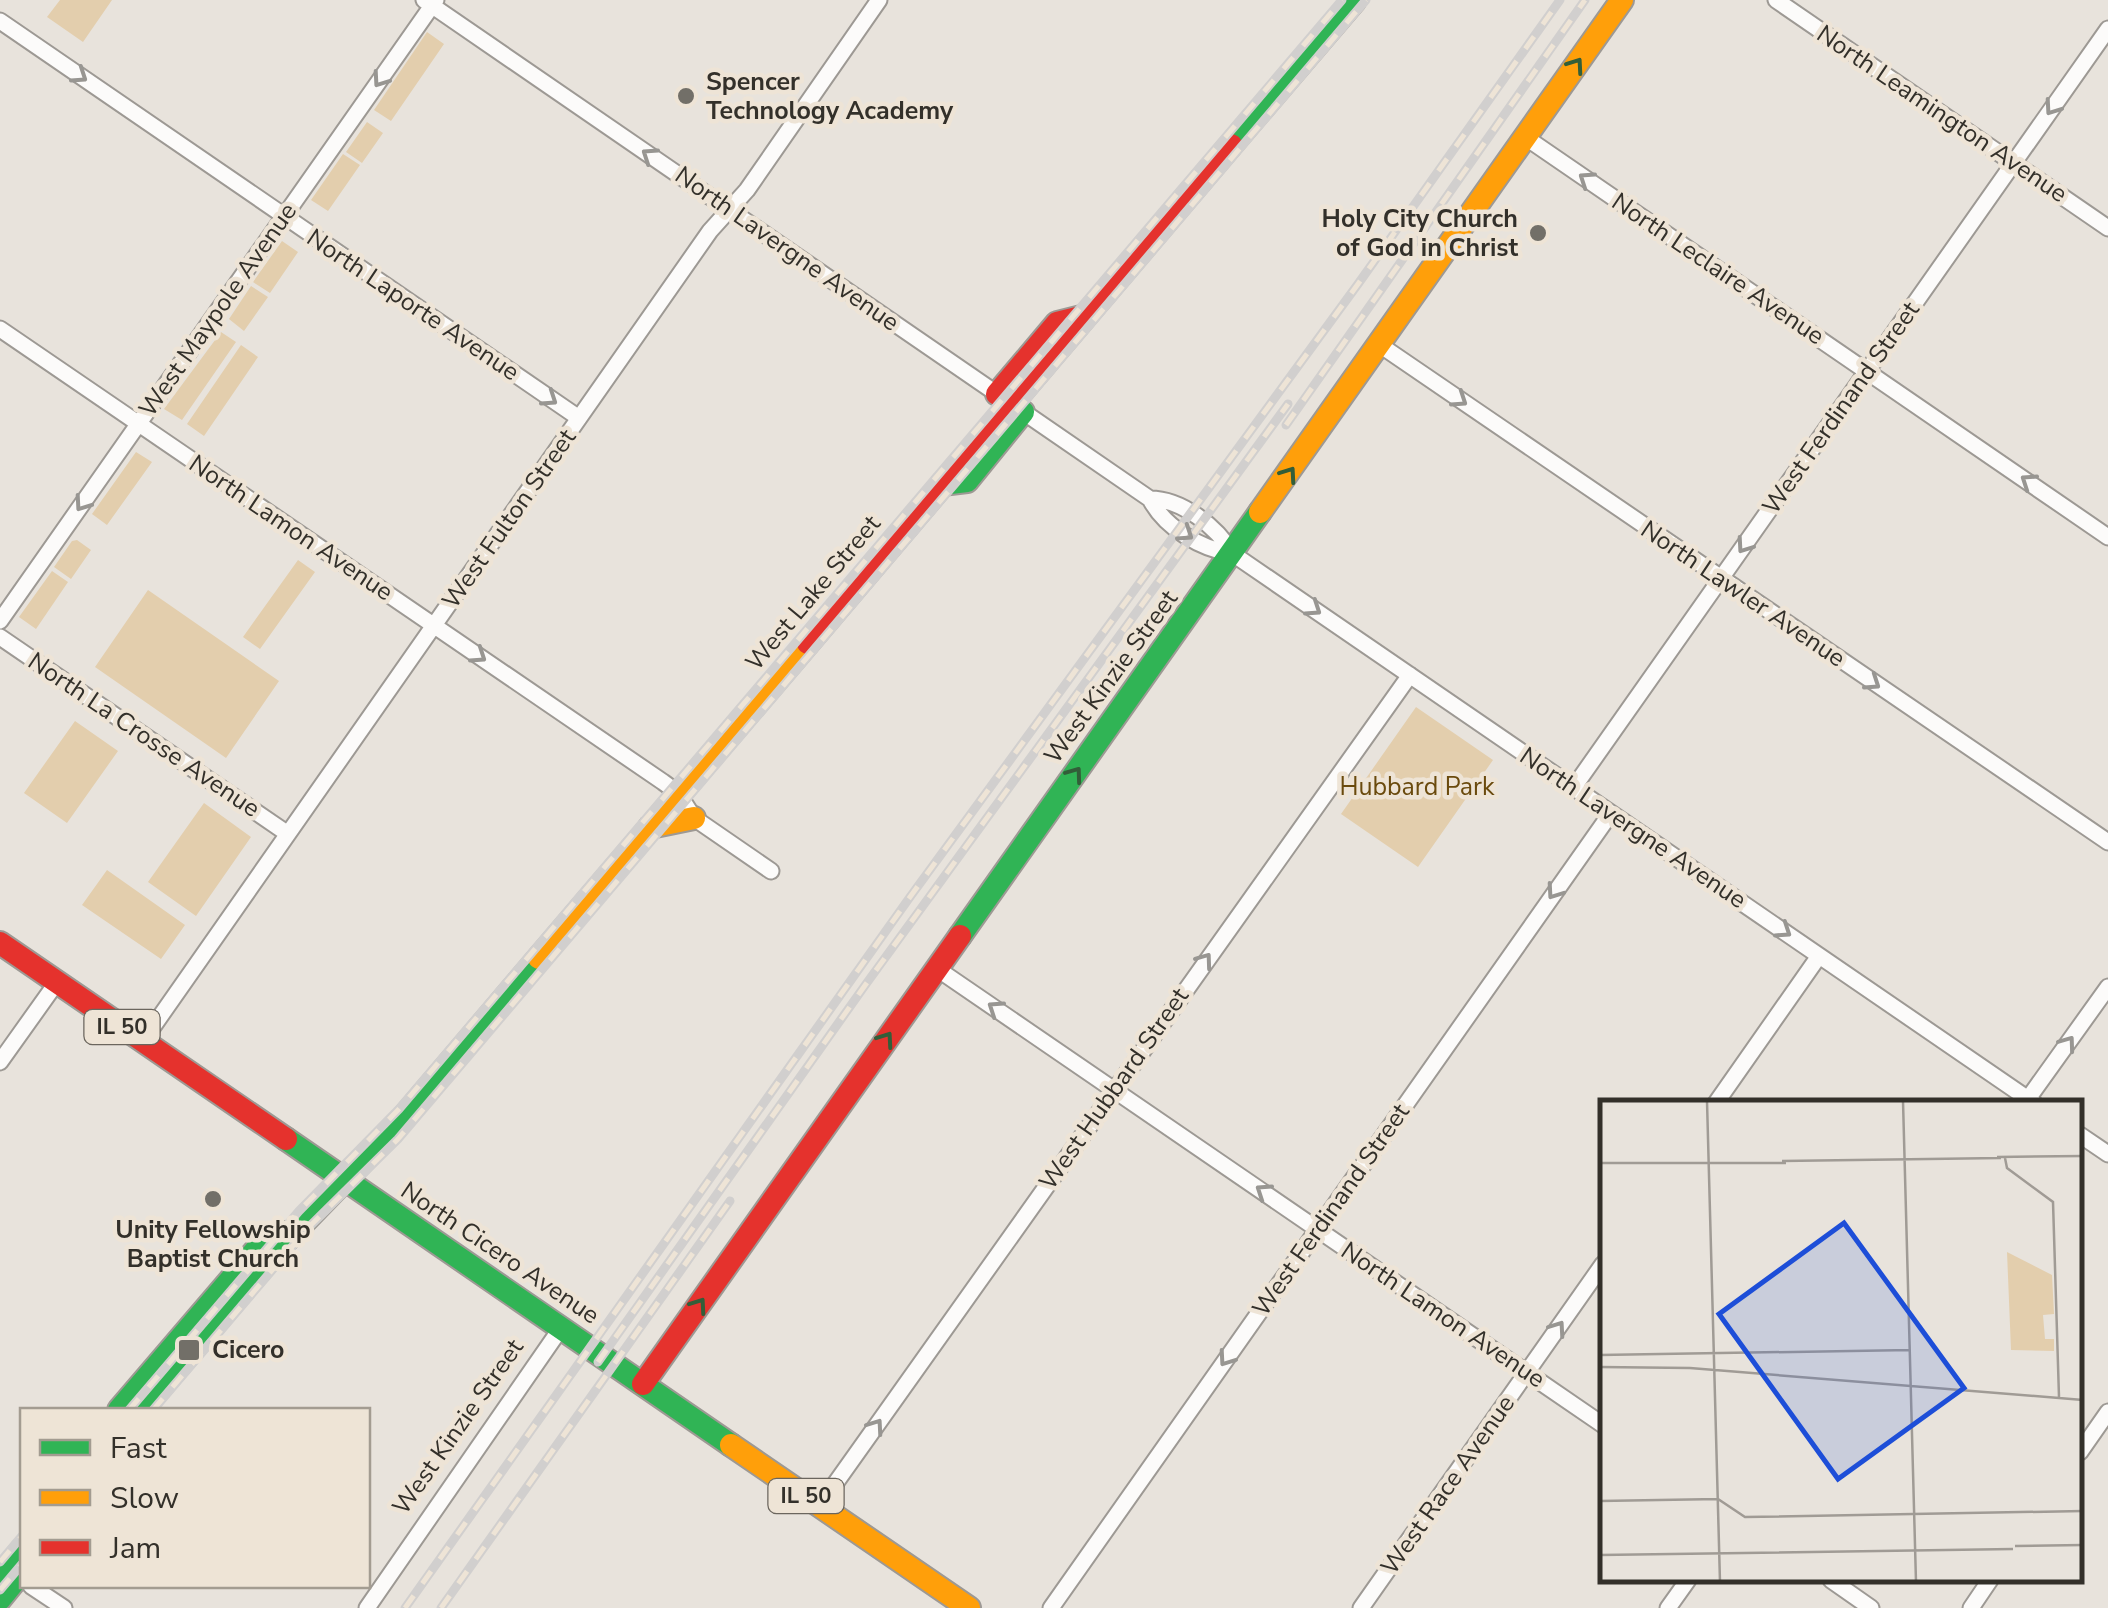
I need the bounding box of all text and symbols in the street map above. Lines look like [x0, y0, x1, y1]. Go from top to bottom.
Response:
street label: North Leamington Avenue [1810, 17, 2074, 211]
one-way arrow [1564, 57, 1582, 76]
one-way arrow [69, 64, 88, 82]
place label: Spencer Technology Academy [706, 65, 954, 128]
one-way arrow [374, 69, 392, 87]
marker: Spencer Technology Academy [675, 85, 697, 107]
one-way arrow [2046, 97, 2064, 116]
one-way arrow [642, 148, 660, 167]
street label: North Lavergne Avenue [668, 159, 906, 339]
one-way arrow [1579, 173, 1598, 191]
street label: North Leclaire Avenue [1605, 185, 1831, 353]
street label: West Maypole Avenue [131, 196, 305, 424]
place label: Holy City Church of God in Christ [1322, 202, 1518, 265]
street label: North Laporte Avenue [300, 221, 526, 389]
marker: Holy City Church of God in Christ [1527, 222, 1549, 244]
street label: West Ferdinand Street [1755, 294, 1928, 521]
one-way arrow [539, 387, 558, 405]
one-way arrow [1449, 388, 1467, 406]
street label: West Fulton Street [434, 422, 584, 616]
street label: North Lamon Avenue [182, 447, 400, 609]
one-way arrow [1277, 467, 1295, 485]
one-way arrow [2020, 475, 2038, 494]
one-way arrow [76, 493, 94, 511]
street label: West Lake Street [738, 508, 888, 678]
street label: North Lawler Avenue [1634, 513, 1852, 675]
one-way arrow [1175, 522, 1194, 540]
one-way arrow [1738, 534, 1756, 553]
street label: West Kinzie Street [1036, 583, 1186, 771]
one-way arrow [1302, 597, 1321, 615]
one-way arrow [468, 644, 486, 663]
street label: North La Crosse Avenue [21, 645, 267, 825]
one-way arrow [1862, 670, 1880, 689]
street label: North Lavergne Avenue [1513, 739, 1753, 917]
one-way arrow [1063, 767, 1081, 785]
park label: Hubbard Park [1339, 770, 1495, 804]
one-way arrow [1548, 881, 1567, 900]
one-way arrow [1773, 919, 1791, 938]
one-way arrow [1193, 953, 1212, 972]
street label: West Hubbard Street [1031, 981, 1197, 1197]
one-way arrow [987, 1002, 1006, 1020]
road number: IL 50 [84, 1010, 160, 1044]
one-way arrow [874, 1031, 892, 1050]
one-way arrow [2056, 1036, 2074, 1054]
street label: West Ferdinand Street [1245, 1096, 1418, 1323]
inset map [1600, 1100, 2083, 1583]
street label: North Cicero Avenue [394, 1174, 606, 1332]
one-way arrow [1255, 1185, 1273, 1204]
marker: Unity Fellowship Baptist Church [202, 1188, 224, 1210]
place label: Unity Fellowship Baptist Church [115, 1213, 311, 1276]
street label: North Lamon Avenue [1334, 1234, 1552, 1396]
one-way arrow [687, 1297, 705, 1316]
one-way arrow [1546, 1320, 1564, 1339]
street label: West Kinzie Street [385, 1332, 532, 1522]
place label: Cicero [212, 1333, 284, 1367]
marker: Cicero [176, 1337, 202, 1363]
one-way arrow [1220, 1347, 1239, 1366]
street label: West Race Avenue [1373, 1388, 1523, 1582]
legend [20, 1408, 370, 1588]
one-way arrow [864, 1418, 882, 1437]
text: Fast [110, 1428, 167, 1469]
text: Slow [110, 1478, 179, 1519]
road number: IL 50 [768, 1479, 844, 1513]
text: Jam [109, 1528, 161, 1569]

